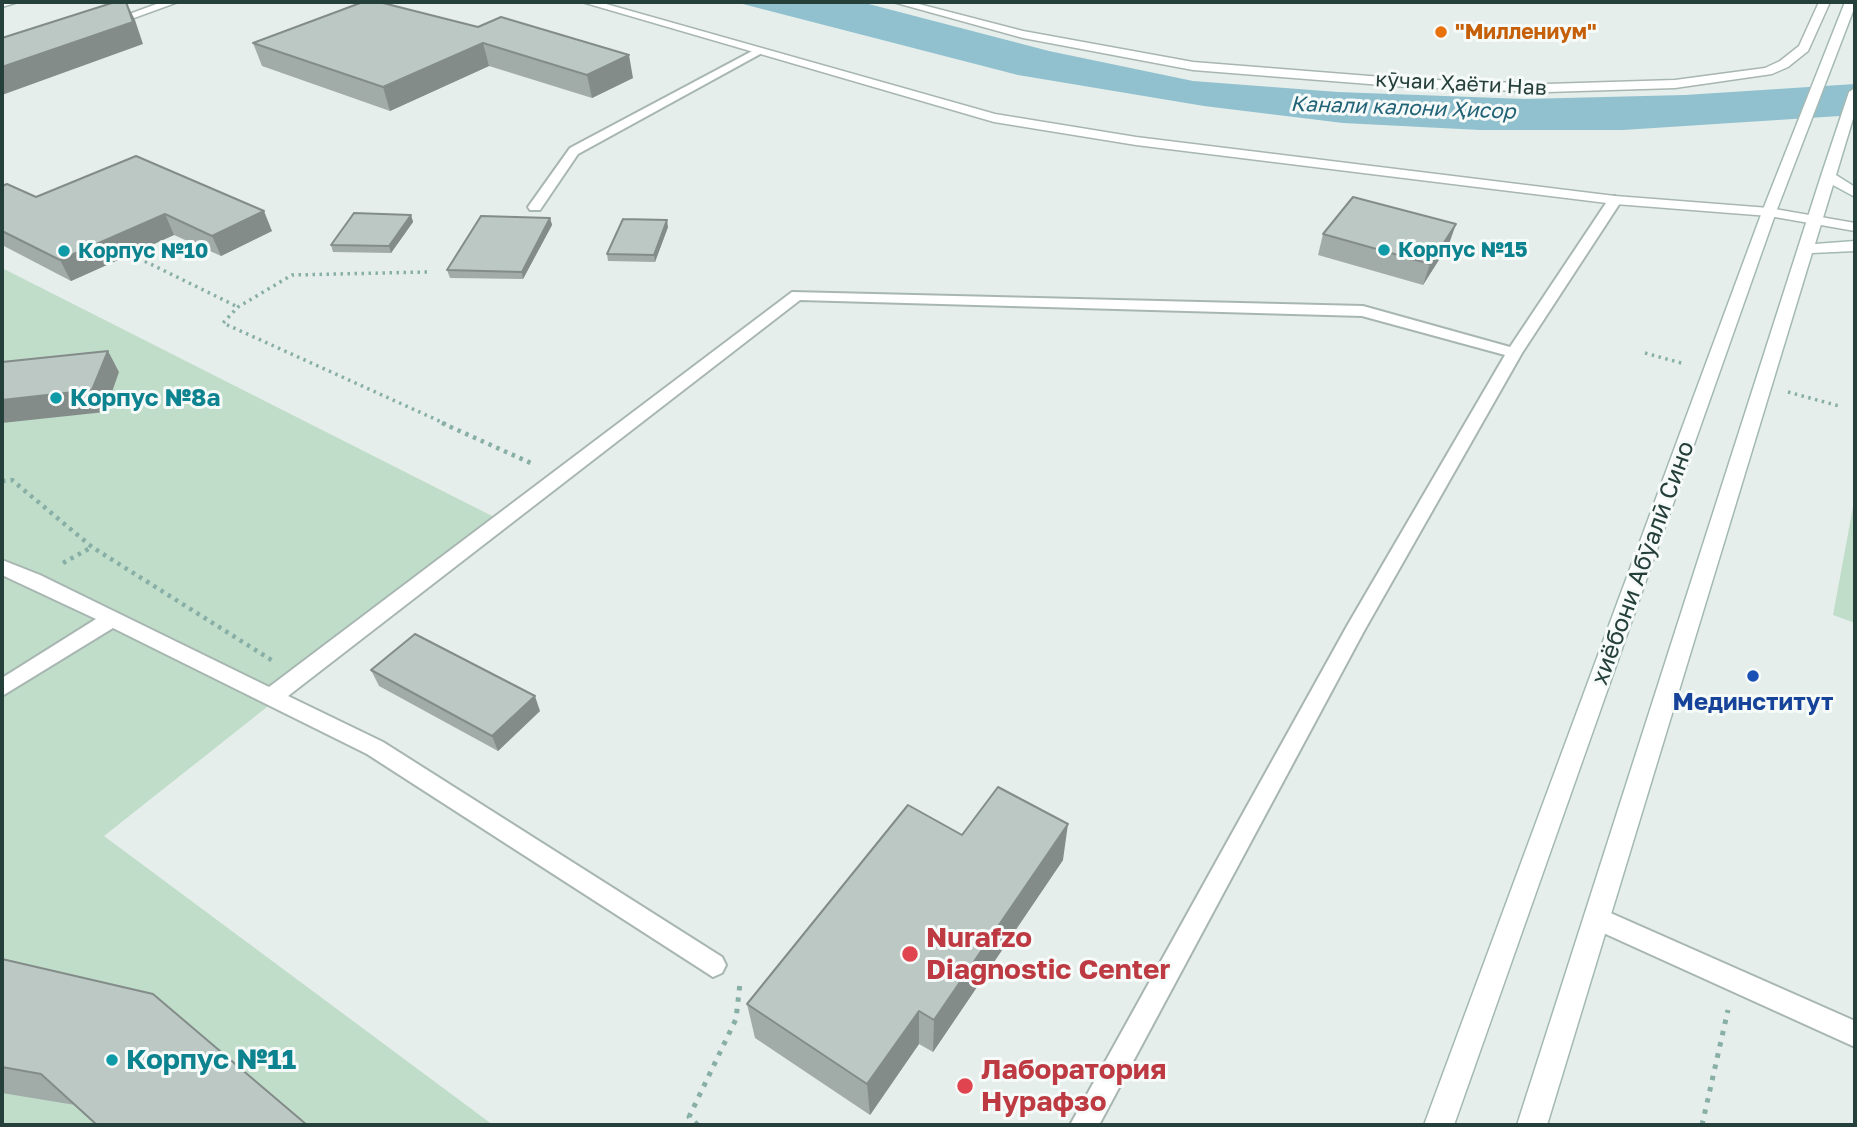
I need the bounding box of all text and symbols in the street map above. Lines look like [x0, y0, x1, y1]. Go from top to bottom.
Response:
place label: "Миллениум" [1455, 19, 1597, 45]
marker: "Миллениум" [1433, 24, 1449, 40]
street label: кӯчаи Ҳаёти Нав [1375, 67, 1547, 101]
water label: Канали калони Ҳисор [1290, 91, 1516, 125]
place label: Корпус №15 [1398, 237, 1528, 263]
place label: Корпус №10 [78, 238, 208, 264]
marker: Корпус №15 [1376, 242, 1392, 258]
marker: Корпус №10 [56, 243, 72, 259]
place label: Корпус №8а [70, 384, 220, 412]
marker: Корпус №8а [48, 390, 64, 406]
street label: хиёбони Абӯалӣ Сино [1585, 437, 1701, 689]
marker: Мединститут [1745, 668, 1761, 684]
place label: Мединститут [1673, 688, 1833, 716]
place label: Nurafzo Diagnostic Center [926, 921, 1170, 987]
marker: Nurafzo Diagnostic Center [900, 944, 920, 964]
place label: Корпус №11 [126, 1043, 296, 1077]
marker: Корпус №11 [104, 1052, 120, 1068]
place label: Лаборатория Нурафзо [981, 1053, 1166, 1119]
marker: Лаборатория Нурафзо [955, 1076, 975, 1096]

